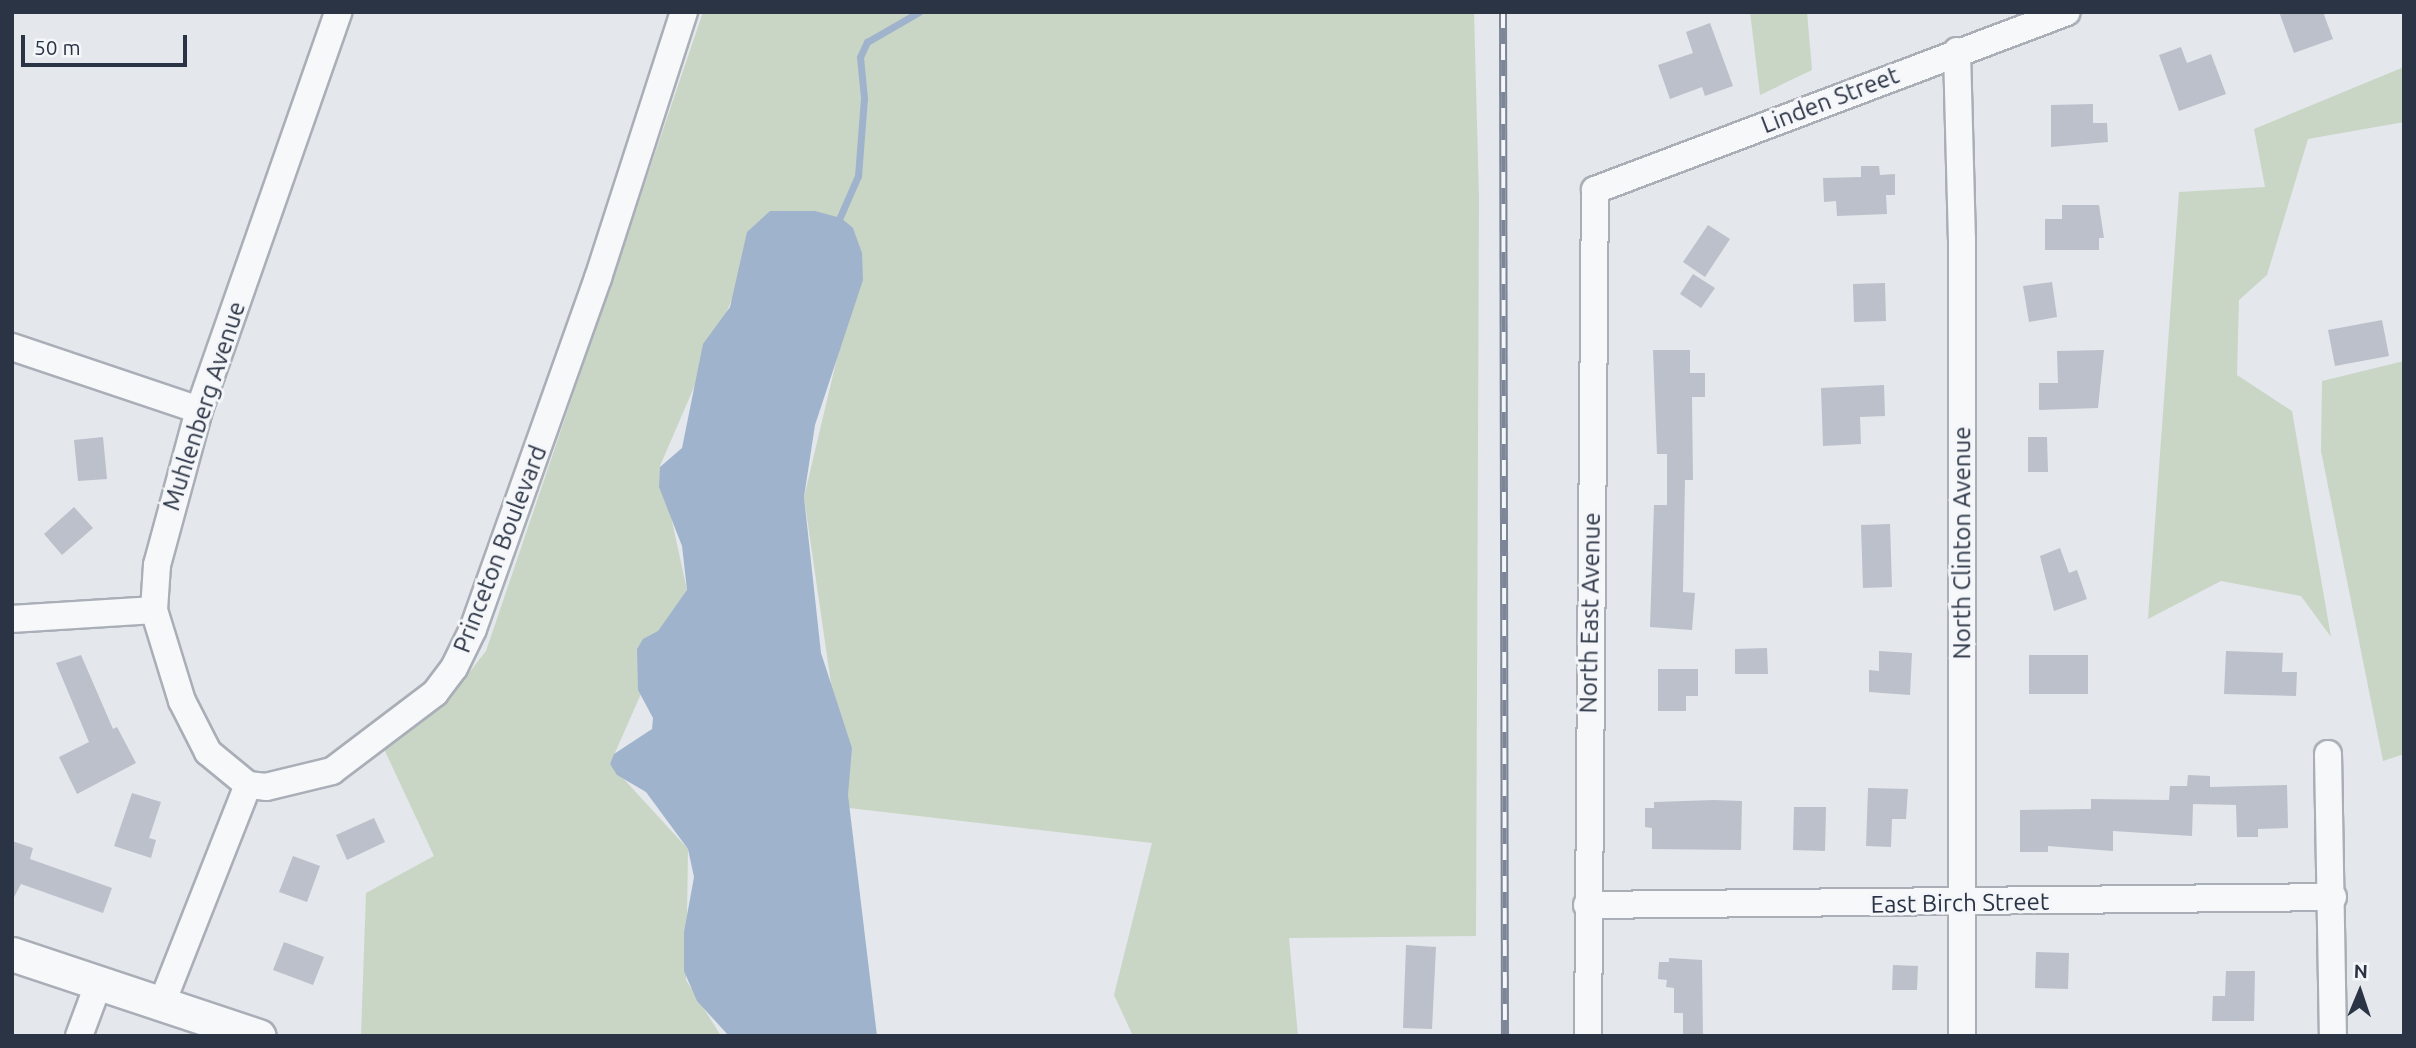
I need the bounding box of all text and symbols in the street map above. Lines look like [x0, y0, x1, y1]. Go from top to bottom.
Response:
scale bar [24, 21, 191, 65]
text: 50 m [34, 35, 81, 59]
street label: Linden Street [1757, 61, 1903, 139]
street label: Muhlenberg Avenue [157, 298, 251, 514]
street label: North Clinton Avenue [1948, 427, 1976, 659]
street label: Princeton Boulevard [447, 441, 553, 657]
street label: North East Avenue [1574, 512, 1606, 714]
street label: East Birch Street [1870, 887, 2050, 919]
north arrow [2325, 957, 2395, 1027]
text: N [2353, 960, 2368, 982]

